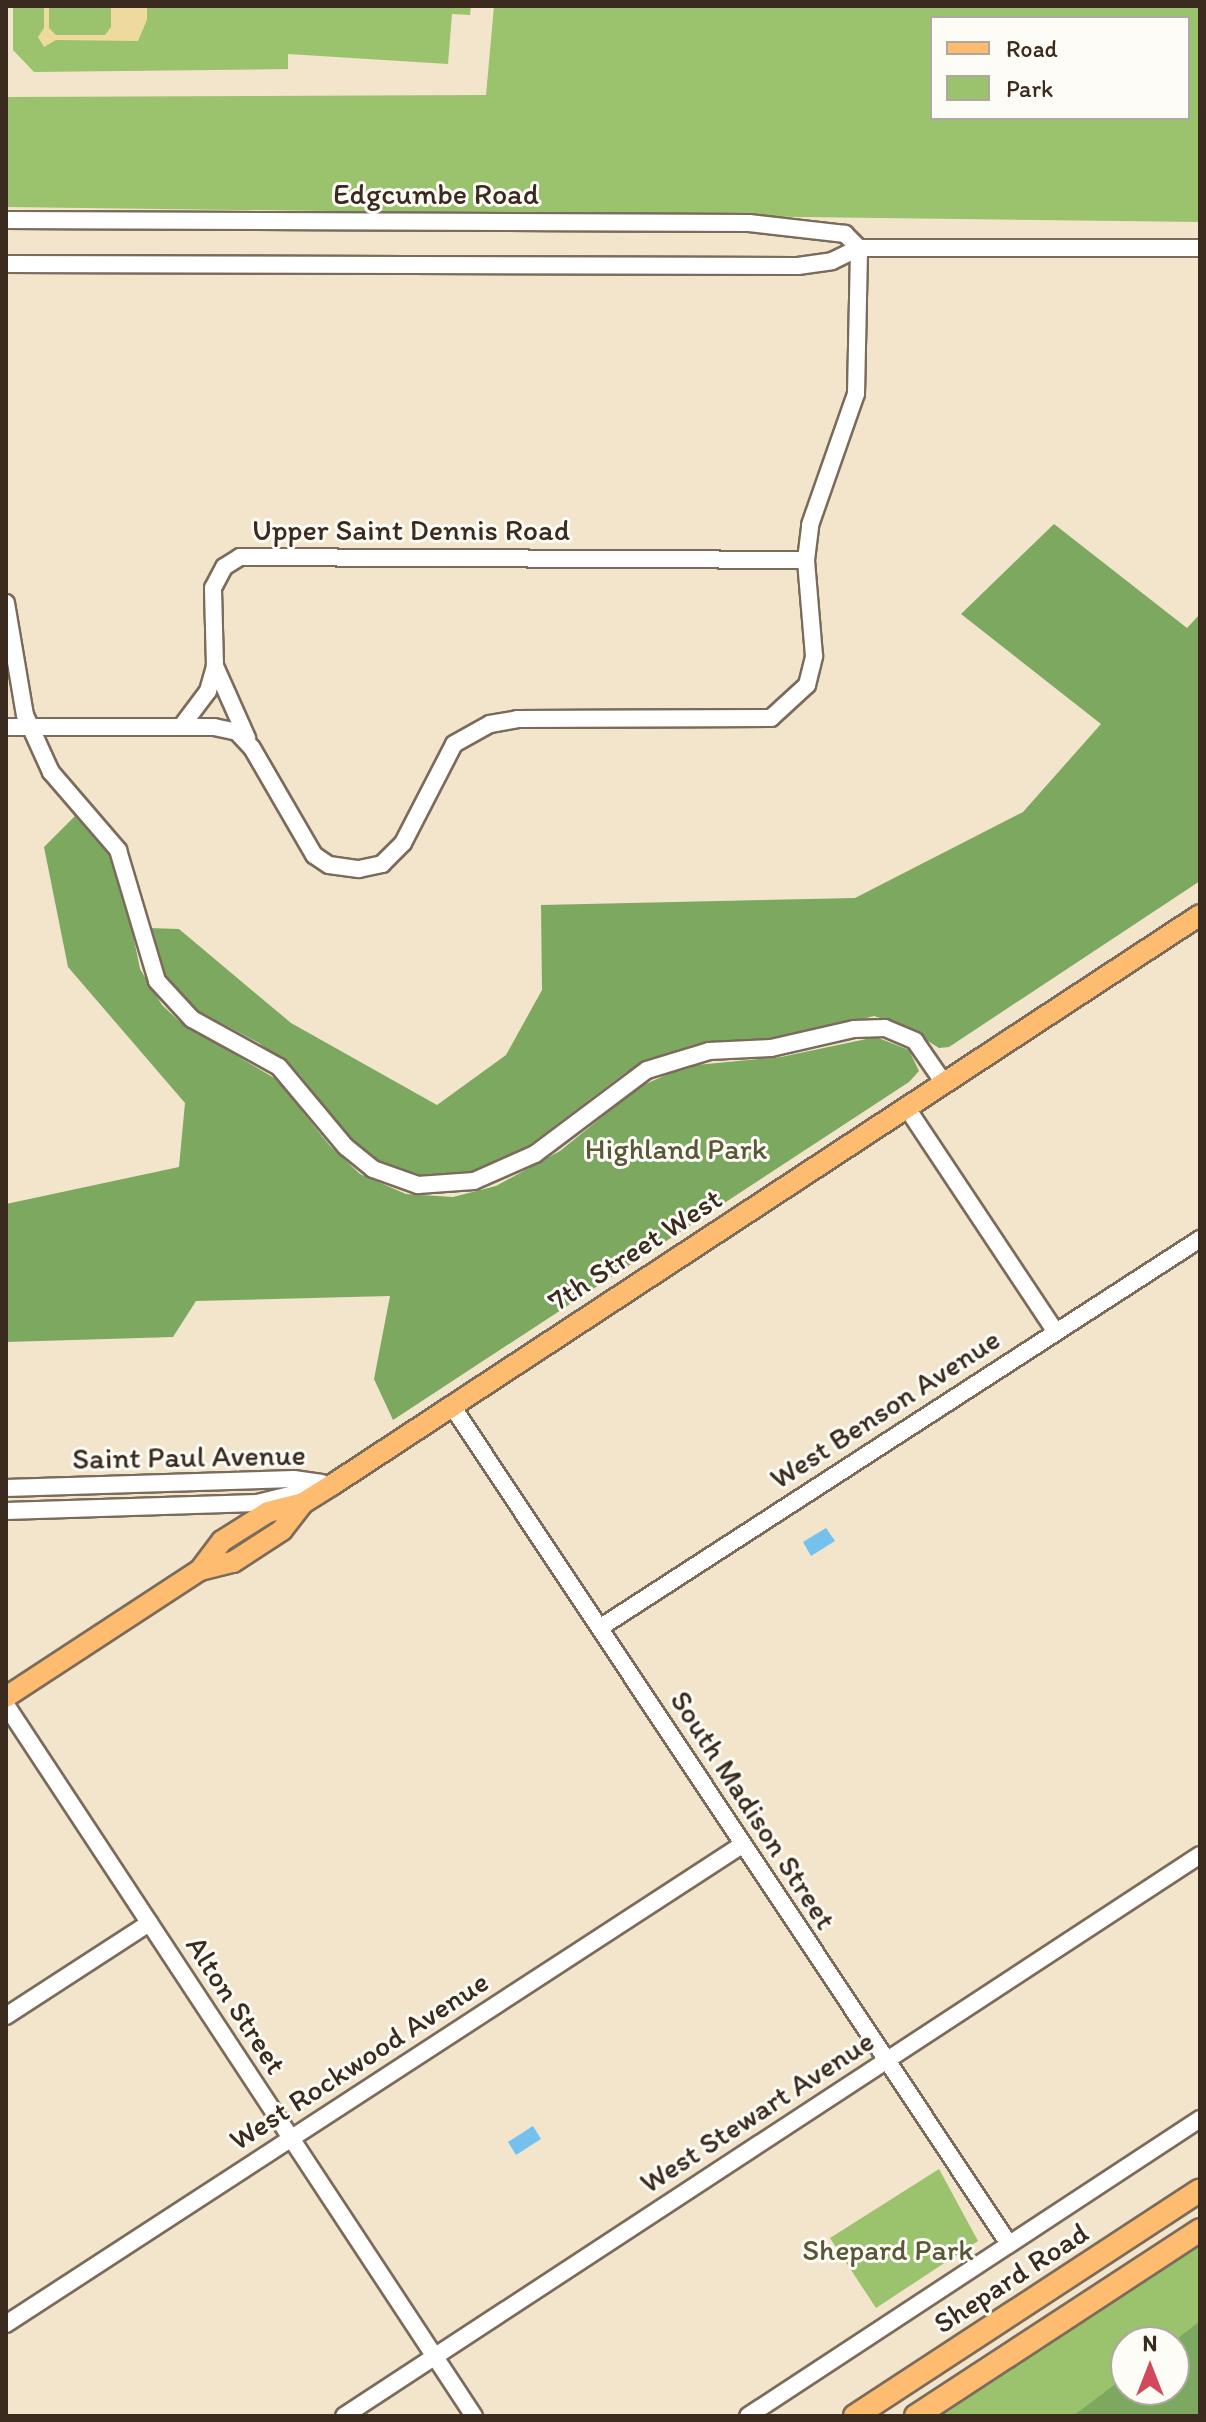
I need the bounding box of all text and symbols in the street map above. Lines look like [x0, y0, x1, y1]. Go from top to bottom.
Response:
legend [930, 16, 1190, 120]
text: Road [1006, 34, 1058, 63]
text: Park [1006, 74, 1053, 103]
street label: Edgcumbe Road [333, 176, 539, 212]
street label: Upper Saint Dennis Road [252, 512, 570, 548]
park label: Highland Park [585, 1131, 767, 1167]
street label: 7th Street West [542, 1181, 728, 1319]
street label: West Benson Avenue [763, 1321, 1007, 1497]
street label: Saint Paul Avenue [73, 1437, 305, 1477]
street label: South Madison Street [662, 1684, 844, 1936]
street label: Alton Street [178, 1929, 294, 2081]
street label: West Rockwood Avenue [223, 1964, 495, 2158]
street label: West Stewart Avenue [633, 2023, 881, 2201]
street label: Shepard Road [927, 2215, 1095, 2341]
park label: Shepard Park [802, 2232, 974, 2268]
north arrow [1110, 2326, 1190, 2406]
text: N [1143, 2330, 1157, 2357]

